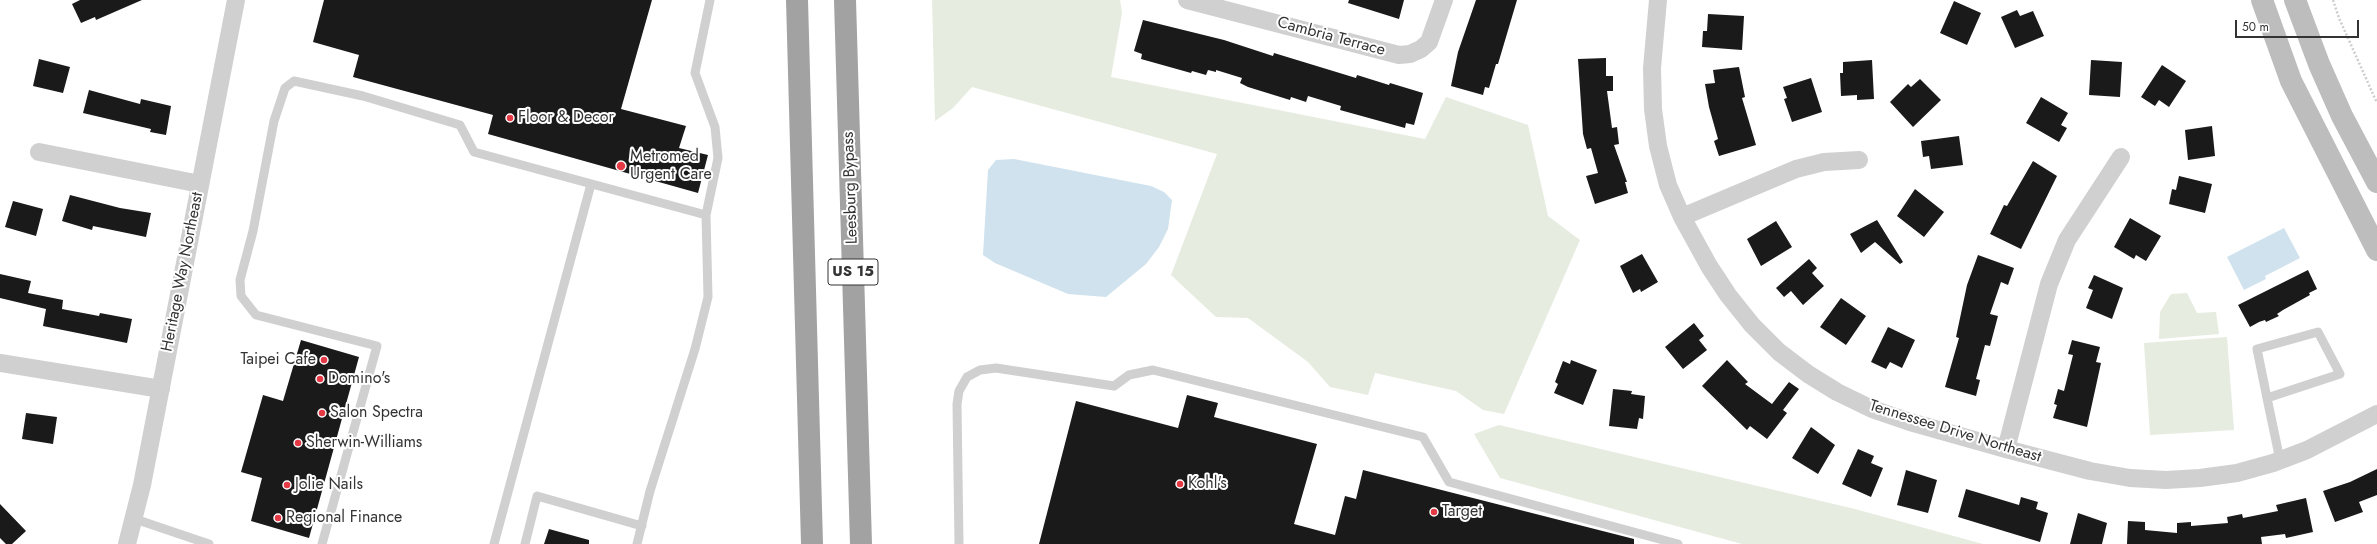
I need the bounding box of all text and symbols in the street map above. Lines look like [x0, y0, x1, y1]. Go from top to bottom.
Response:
scale bar [2237, 12, 2361, 38]
street label: Cambria Terrace [1275, 13, 1387, 61]
text: 50 m [2242, 18, 2269, 36]
place label: Floor & Decor [518, 108, 614, 128]
marker: Floor & Decor [505, 113, 515, 123]
street label: Leesburg Bypass [839, 131, 863, 245]
place label: Metromed Urgent Care [630, 147, 712, 185]
marker: Metromed Urgent Care [615, 160, 627, 172]
street label: Heritage Way Northeast [158, 191, 208, 353]
road number: US 15 [828, 259, 878, 285]
place label: Taipei Cafe [241, 350, 316, 370]
marker: Taipei Cafe [319, 355, 329, 365]
place label: Domino's [328, 369, 390, 389]
marker: Domino's [315, 374, 325, 384]
street label: Tennessee Drive Northeast [1867, 397, 2043, 467]
place label: Salon Spectra [330, 403, 423, 423]
marker: Salon Spectra [317, 408, 327, 418]
place label: Sherwin-Williams [306, 433, 422, 453]
marker: Sherwin-Williams [293, 438, 303, 448]
place label: Kohl's [1188, 474, 1227, 494]
place label: Jolie Nails [295, 475, 363, 495]
marker: Kohl's [1175, 479, 1185, 489]
marker: Jolie Nails [282, 480, 292, 490]
place label: Target [1442, 502, 1482, 522]
marker: Target [1429, 507, 1439, 517]
place label: Regional Finance [286, 508, 402, 528]
marker: Regional Finance [273, 513, 283, 523]

